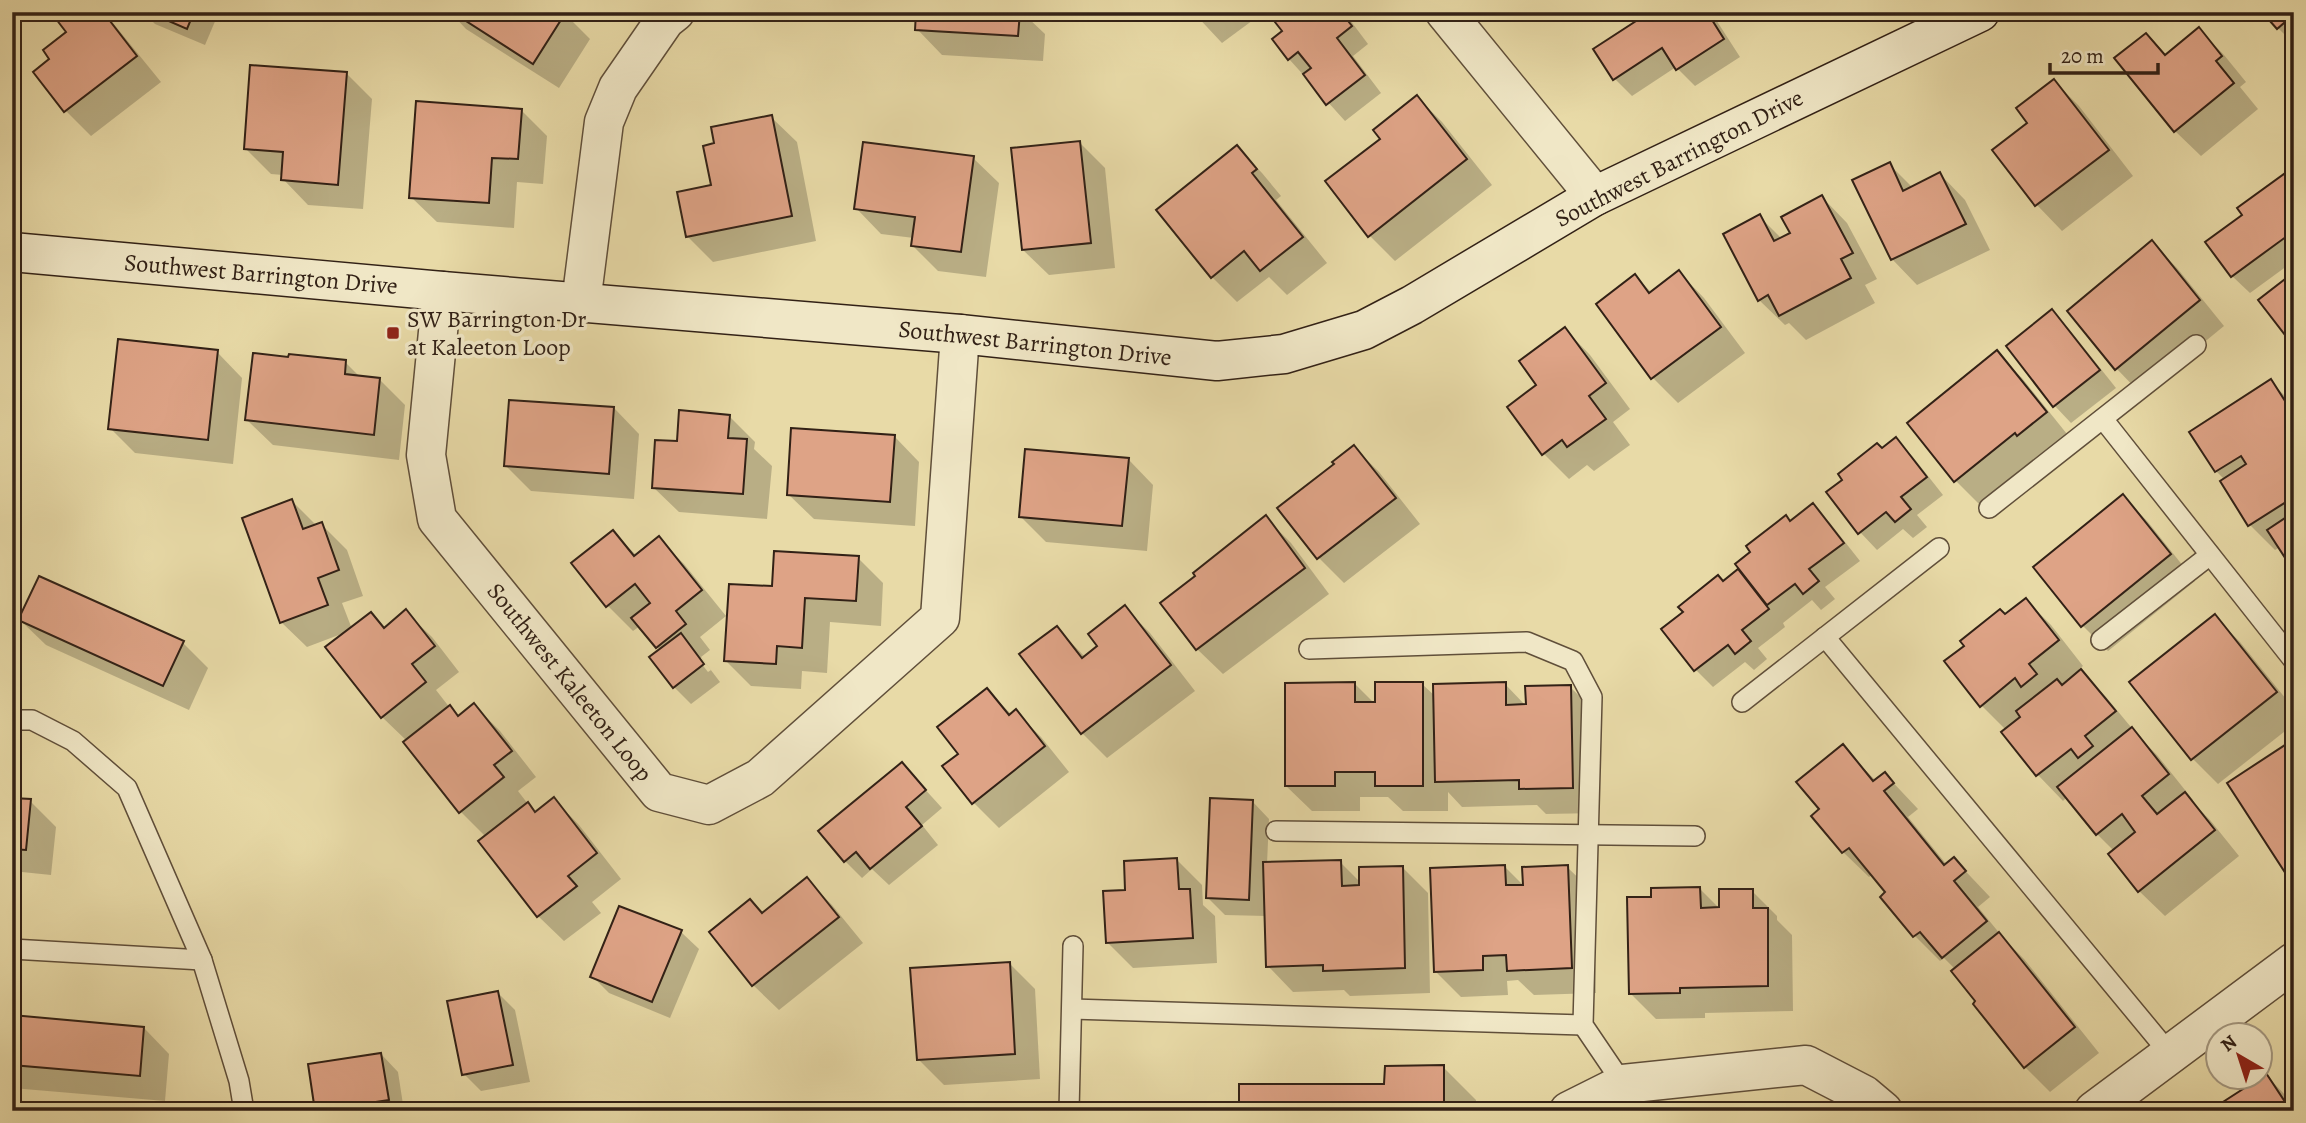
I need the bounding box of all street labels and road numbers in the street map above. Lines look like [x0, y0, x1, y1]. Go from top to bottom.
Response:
street label: Southwest Barrington Drive [1549, 81, 1809, 235]
street label: Southwest Barrington Drive [123, 246, 399, 302]
street label: Southwest Barrington Drive [897, 313, 1173, 373]
street label: Southwest Kaleeton Loop [480, 576, 660, 788]

